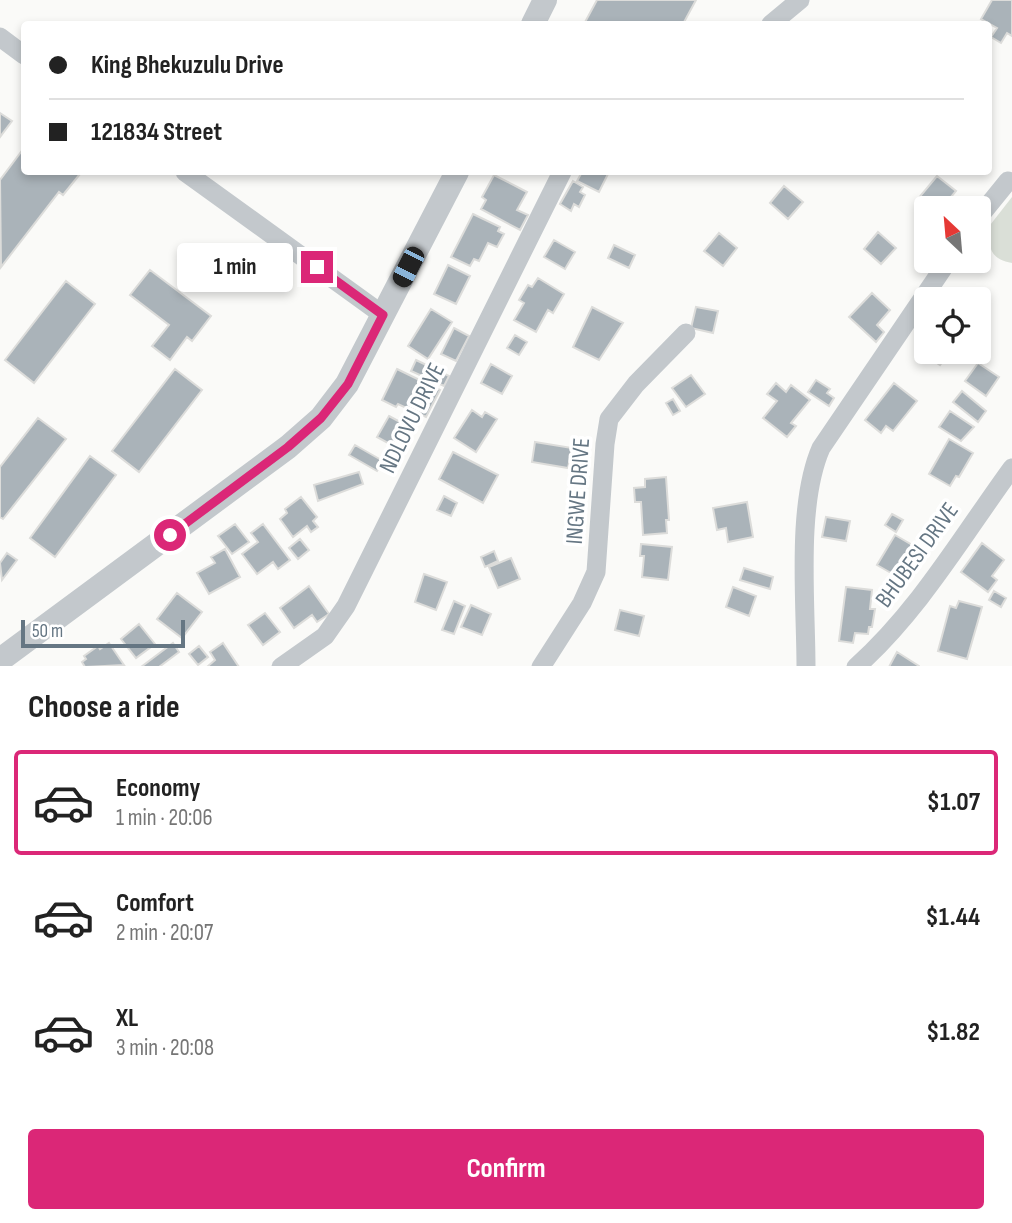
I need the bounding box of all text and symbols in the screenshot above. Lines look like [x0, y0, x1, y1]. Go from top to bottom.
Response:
text: King Bhekuzulu Drive [91, 50, 284, 81]
text: 121834 Street [91, 117, 222, 148]
north arrow [914, 196, 990, 273]
map controls [914, 196, 991, 364]
callout: 1 min [177, 243, 292, 292]
car [390, 244, 427, 290]
route end [301, 251, 333, 283]
text: 1 min [214, 253, 256, 281]
button: locate [914, 287, 991, 364]
street label: NDLOVU DRIVE [373, 358, 451, 478]
street label: INGWE DRIVE [560, 437, 596, 545]
street label: BHUBESI DRIVE [869, 497, 965, 613]
route start [154, 519, 186, 551]
scale bar [21, 618, 186, 649]
text: 50 m [32, 620, 63, 643]
text: Choose a ride [28, 688, 180, 727]
icon: car [32, 771, 95, 834]
text: Economy [116, 773, 200, 804]
text: $1.07 [927, 787, 980, 818]
text: 1 min · 20:06 [116, 804, 213, 832]
icon: car [32, 886, 95, 949]
text: Comfort [116, 888, 194, 919]
text: $1.44 [926, 902, 980, 933]
text: 2 min · 20:07 [116, 919, 213, 947]
icon: car [32, 1001, 95, 1064]
text: XL [116, 1003, 138, 1034]
text: $1.82 [926, 1017, 980, 1048]
text: 3 min · 20:08 [116, 1034, 214, 1062]
button: Confirm [28, 1129, 984, 1209]

